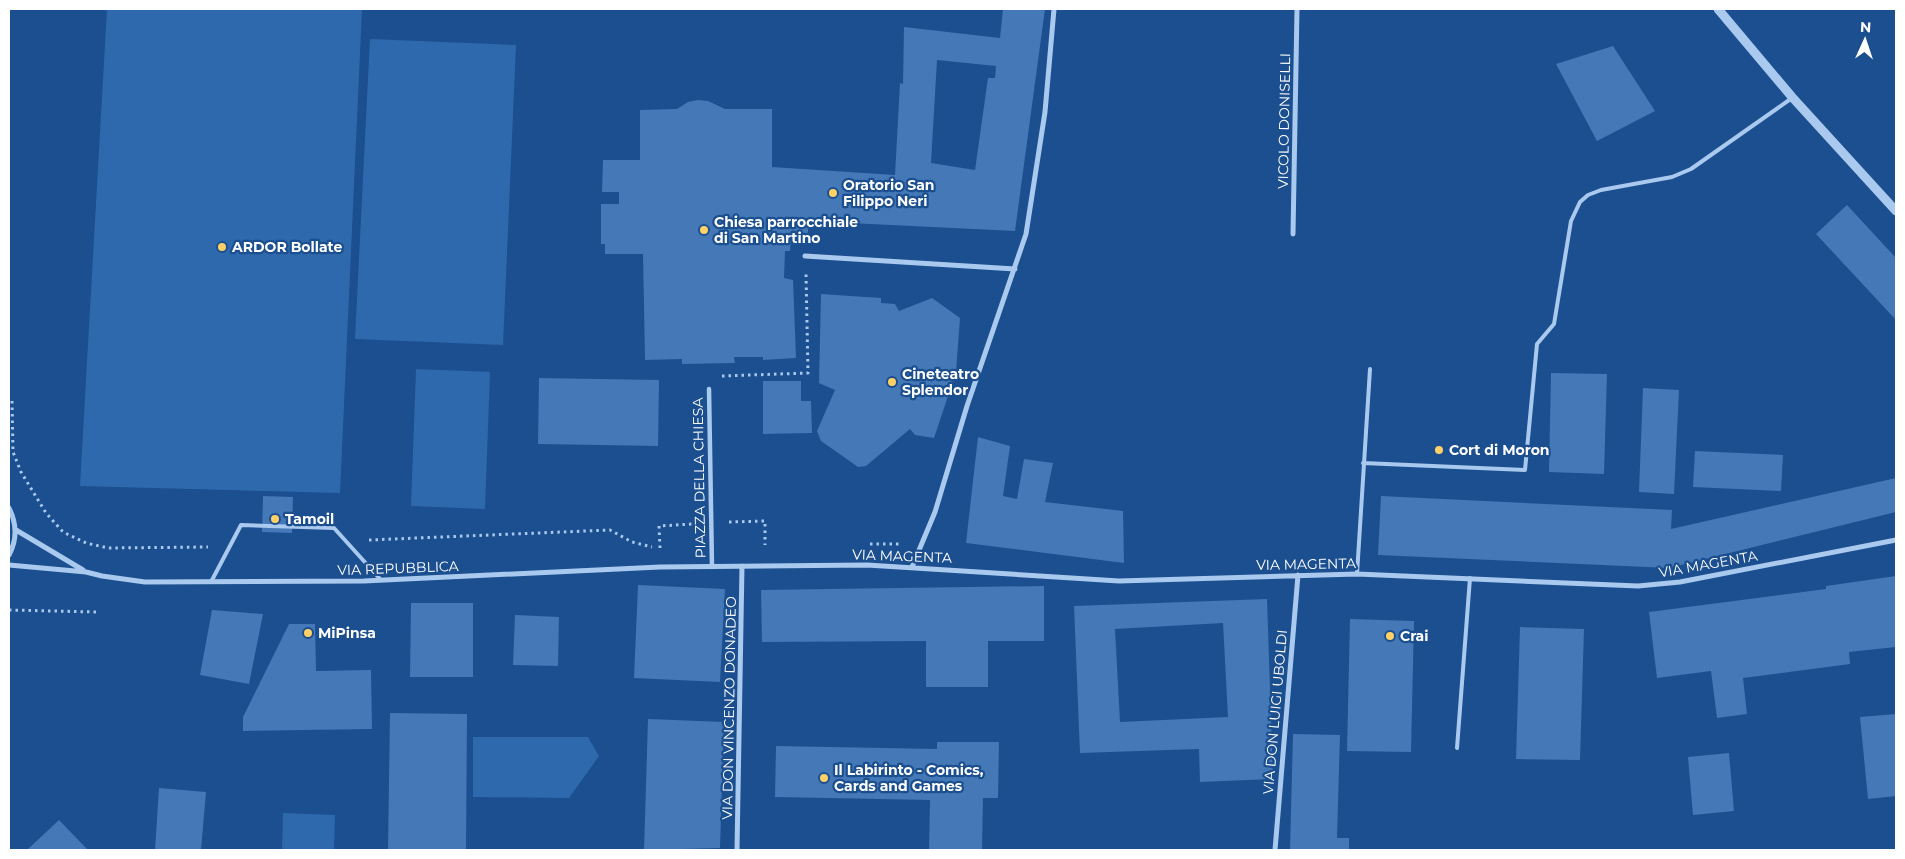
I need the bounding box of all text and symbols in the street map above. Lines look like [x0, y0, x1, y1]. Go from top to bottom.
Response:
north arrow [1840, 15, 1890, 65]
text: N [1860, 18, 1872, 36]
street label: VICOLO DONISELLI [1274, 53, 1294, 189]
place label: Oratorio San Filippo Neri [843, 176, 935, 210]
marker: Oratorio San Filippo Neri [827, 187, 839, 199]
place label: Chiesa parrocchiale di San Martino [714, 213, 858, 247]
marker: Chiesa parrocchiale di San Martino [698, 224, 710, 236]
place label: ARDOR Bollate [231, 238, 342, 256]
marker: ARDOR Bollate [216, 241, 228, 253]
place label: Cineteatro Splendor [902, 365, 979, 399]
marker: Cineteatro Splendor [886, 376, 898, 388]
street label: PIAZZA DELLA CHIESA [689, 397, 709, 559]
place label: Cort di Moron [1449, 441, 1550, 459]
marker: Cort di Moron [1433, 444, 1445, 456]
place label: Tamoil [285, 510, 334, 528]
marker: Tamoil [269, 513, 281, 525]
street label: VIA MAGENTA [852, 545, 953, 567]
street label: VIA MAGENTA [1657, 546, 1760, 582]
street label: VIA MAGENTA [1256, 554, 1357, 574]
street label: VIA REPUBBLICA [337, 557, 460, 579]
street label: VIA DON VINCENZO DONADEO [718, 596, 740, 820]
place label: MiPinsa [318, 624, 376, 642]
marker: MiPinsa [302, 627, 314, 639]
place label: Crai [1400, 627, 1428, 645]
street label: VIA DON LUIGI UBOLDI [1259, 629, 1291, 795]
marker: Crai [1384, 630, 1396, 642]
place label: Il Labirinto - Comics, Cards and Games [834, 761, 984, 795]
marker: Il Labirinto - Comics, Cards and Games [818, 772, 830, 784]

